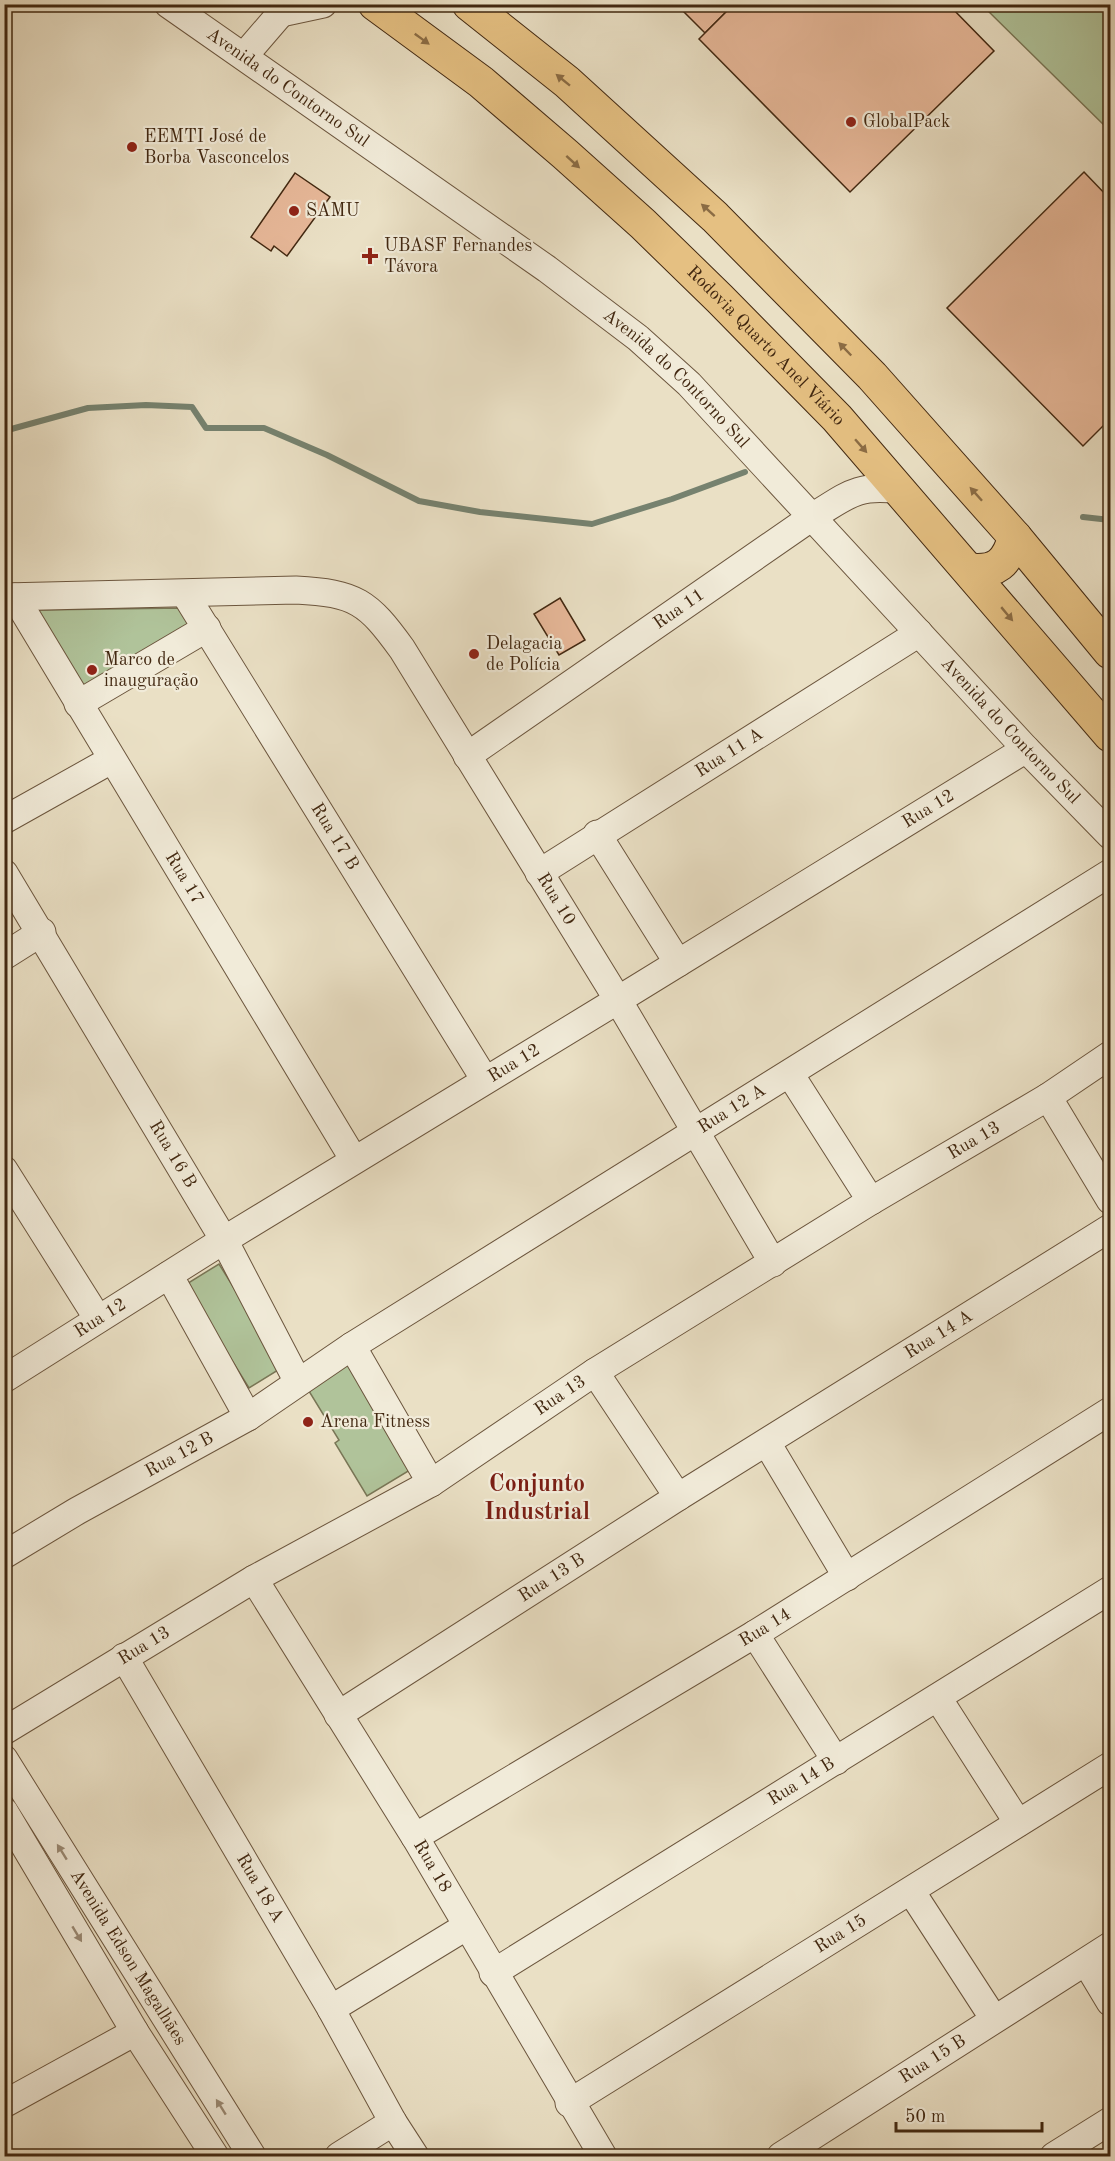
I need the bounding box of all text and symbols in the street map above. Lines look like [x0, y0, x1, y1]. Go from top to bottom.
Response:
street label: Avenida do Contorno Sul [203, 25, 372, 151]
one-way arrow [413, 33, 429, 45]
one-way arrow [556, 74, 571, 86]
place label: GlobalPack [863, 113, 950, 131]
marker: GlobalPack [844, 115, 858, 129]
place label: EEMTI José de Borba Vasconcelos [144, 128, 289, 167]
marker: EEMTI José de Borba Vasconcelos [125, 140, 139, 154]
one-way arrow [566, 154, 580, 168]
place label: SAMU [306, 202, 360, 220]
marker: SAMU [287, 204, 301, 218]
one-way arrow [701, 204, 716, 217]
place label: UBASF Fernandes Távora [384, 237, 532, 276]
marker: UBASF Fernandes Távora [361, 247, 379, 265]
street label: Rodovia Quarto Anel Viário [683, 263, 848, 429]
street label: Avenida do Contorno Sul [599, 306, 752, 452]
one-way arrow [838, 342, 852, 357]
one-way arrow [854, 438, 867, 453]
one-way arrow [969, 486, 983, 501]
street label: Rua 11 [650, 585, 708, 633]
one-way arrow [1000, 606, 1013, 621]
place label: Delagacia de Polícia [486, 635, 562, 674]
marker: Delagacia de Polícia [467, 647, 481, 661]
place label: Marco de inauguração [104, 651, 198, 690]
street label: Avenida do Contorno Sul [937, 654, 1083, 807]
marker: Marco de inauguração [85, 663, 99, 677]
street label: Rua 11 A [692, 725, 766, 781]
street label: Rua 12 [899, 786, 958, 832]
street label: Rua 17 B [307, 800, 362, 873]
street label: Rua 17 [162, 849, 207, 907]
street label: Rua 10 [533, 870, 579, 928]
street label: Rua 12 [485, 1041, 543, 1086]
street label: Rua 12 A [695, 1081, 769, 1137]
street label: Rua 16 B [146, 1118, 200, 1191]
street label: Rua 13 [945, 1118, 1003, 1163]
street label: Rua 12 [71, 1295, 129, 1341]
street label: Rua 14 A [902, 1307, 976, 1362]
street label: Rua 13 [531, 1372, 589, 1419]
place label: Arena Fitness [320, 1413, 430, 1431]
marker: Arena Fitness [301, 1415, 315, 1429]
street label: Rua 12 B [142, 1429, 216, 1481]
district label: Conjunto Industrial [484, 1473, 590, 1525]
street label: Rua 13 B [515, 1550, 588, 1606]
street label: Rua 14 [736, 1605, 794, 1650]
street label: Rua 13 [115, 1623, 173, 1668]
street label: Rua 14 B [765, 1754, 838, 1809]
street label: Rua 18 [410, 1837, 455, 1895]
one-way arrow [57, 1844, 68, 1860]
street label: Rua 18 A [233, 1851, 287, 1926]
street label: Avenida Edson Magalhães [67, 1867, 190, 2049]
street label: Rua 15 [812, 1911, 870, 1957]
one-way arrow [72, 1926, 83, 1942]
street label: Rua 15 B [896, 2031, 969, 2087]
scale bar [896, 2095, 1042, 2133]
one-way arrow [215, 2099, 226, 2115]
text: 50 m [905, 2108, 945, 2126]

